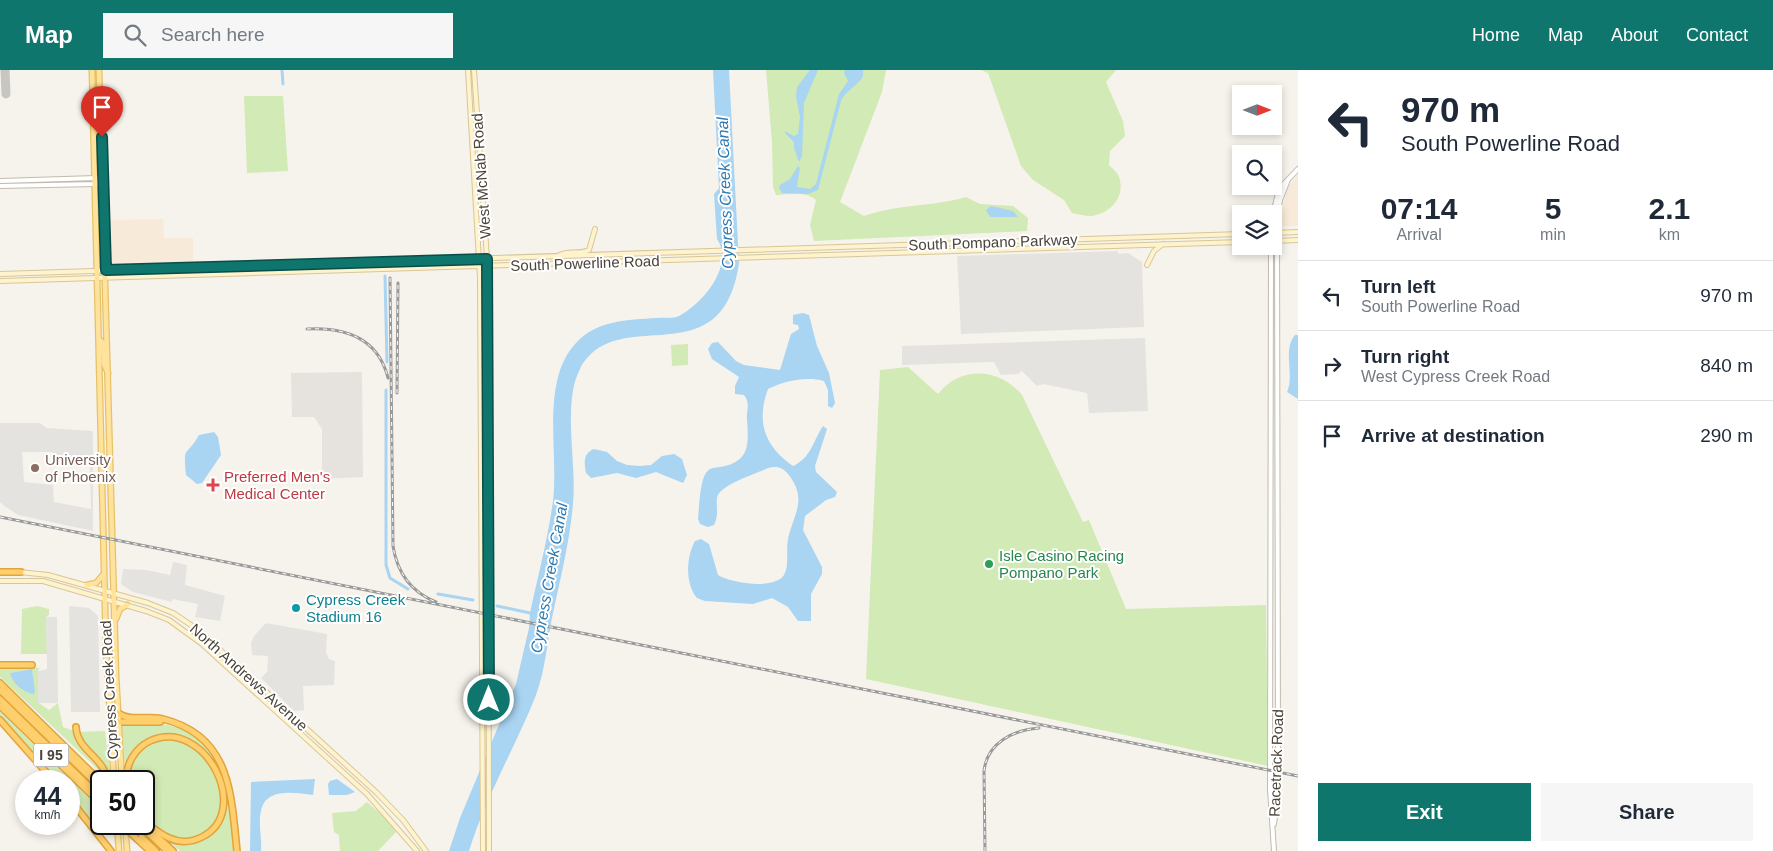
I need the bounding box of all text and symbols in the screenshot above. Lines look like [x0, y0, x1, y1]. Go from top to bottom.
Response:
search box [103, 13, 453, 58]
text: Map [25, 21, 73, 48]
icon: search [121, 21, 149, 49]
text: Search here [161, 24, 265, 45]
text: Home [1472, 25, 1520, 45]
text: Map [1548, 25, 1583, 45]
text: About [1611, 25, 1658, 45]
text: Contact [1686, 25, 1748, 45]
north arrow [1232, 85, 1282, 135]
map controls [1232, 85, 1282, 255]
pin [81, 86, 123, 137]
icon: left [1318, 90, 1383, 155]
text: 970 m [1401, 90, 1500, 129]
icon: arrive [88, 93, 116, 121]
street label: West McNab Road [468, 113, 494, 239]
water label: Cypress Creek Canal [714, 116, 736, 269]
text: South Powerline Road [1401, 131, 1620, 156]
button: search [1232, 145, 1282, 195]
text: 07:14 [1381, 192, 1457, 225]
text: 5 [1545, 192, 1561, 225]
text: 2.1 [1649, 192, 1690, 225]
button: layers [1232, 205, 1282, 255]
text: Arrival [1396, 226, 1442, 243]
text: min [1540, 226, 1566, 243]
text: km [1659, 226, 1680, 243]
street label: South Pompano Parkway [908, 231, 1078, 253]
street label: South Powerline Road [510, 252, 660, 274]
text: Turn left [1361, 276, 1436, 297]
icon: left [1318, 282, 1346, 310]
text: 970 m [1700, 285, 1753, 306]
text: South Powerline Road [1361, 298, 1520, 315]
text: Turn right [1361, 346, 1449, 367]
icon: right [1318, 352, 1346, 380]
text: 840 m [1700, 355, 1753, 376]
text: West Cypress Creek Road [1361, 368, 1550, 385]
icon: arrive [1318, 422, 1346, 450]
text: Arrive at destination [1361, 425, 1545, 446]
text: 290 m [1700, 425, 1753, 446]
place label: University of Phoenix [45, 451, 116, 485]
marker: University of Phoenix [29, 462, 41, 474]
place label: Preferred Men's Medical Center [224, 468, 330, 502]
marker: Preferred Men's Medical Center [206, 478, 220, 492]
water label: Cypress Creek Canal [527, 501, 571, 654]
place label: Isle Casino Racing Pompano Park [999, 547, 1124, 581]
marker: Isle Casino Racing Pompano Park [983, 558, 995, 570]
place label: Cypress Creek Stadium 16 [306, 591, 406, 625]
marker: Cypress Creek Stadium 16 [290, 602, 302, 614]
street label: Cypress Creek Road [97, 620, 121, 760]
street label: North Andrews Avenue [187, 620, 311, 734]
position arrow [462, 673, 514, 725]
street label: Racetrack Road [1266, 709, 1286, 817]
road number: I 95 [34, 744, 68, 766]
speed limit sign: 50 [90, 770, 155, 835]
text: 44 [34, 782, 61, 810]
button: Exit [1318, 783, 1531, 841]
button: Share [1541, 783, 1753, 841]
text: km/h [34, 808, 61, 822]

